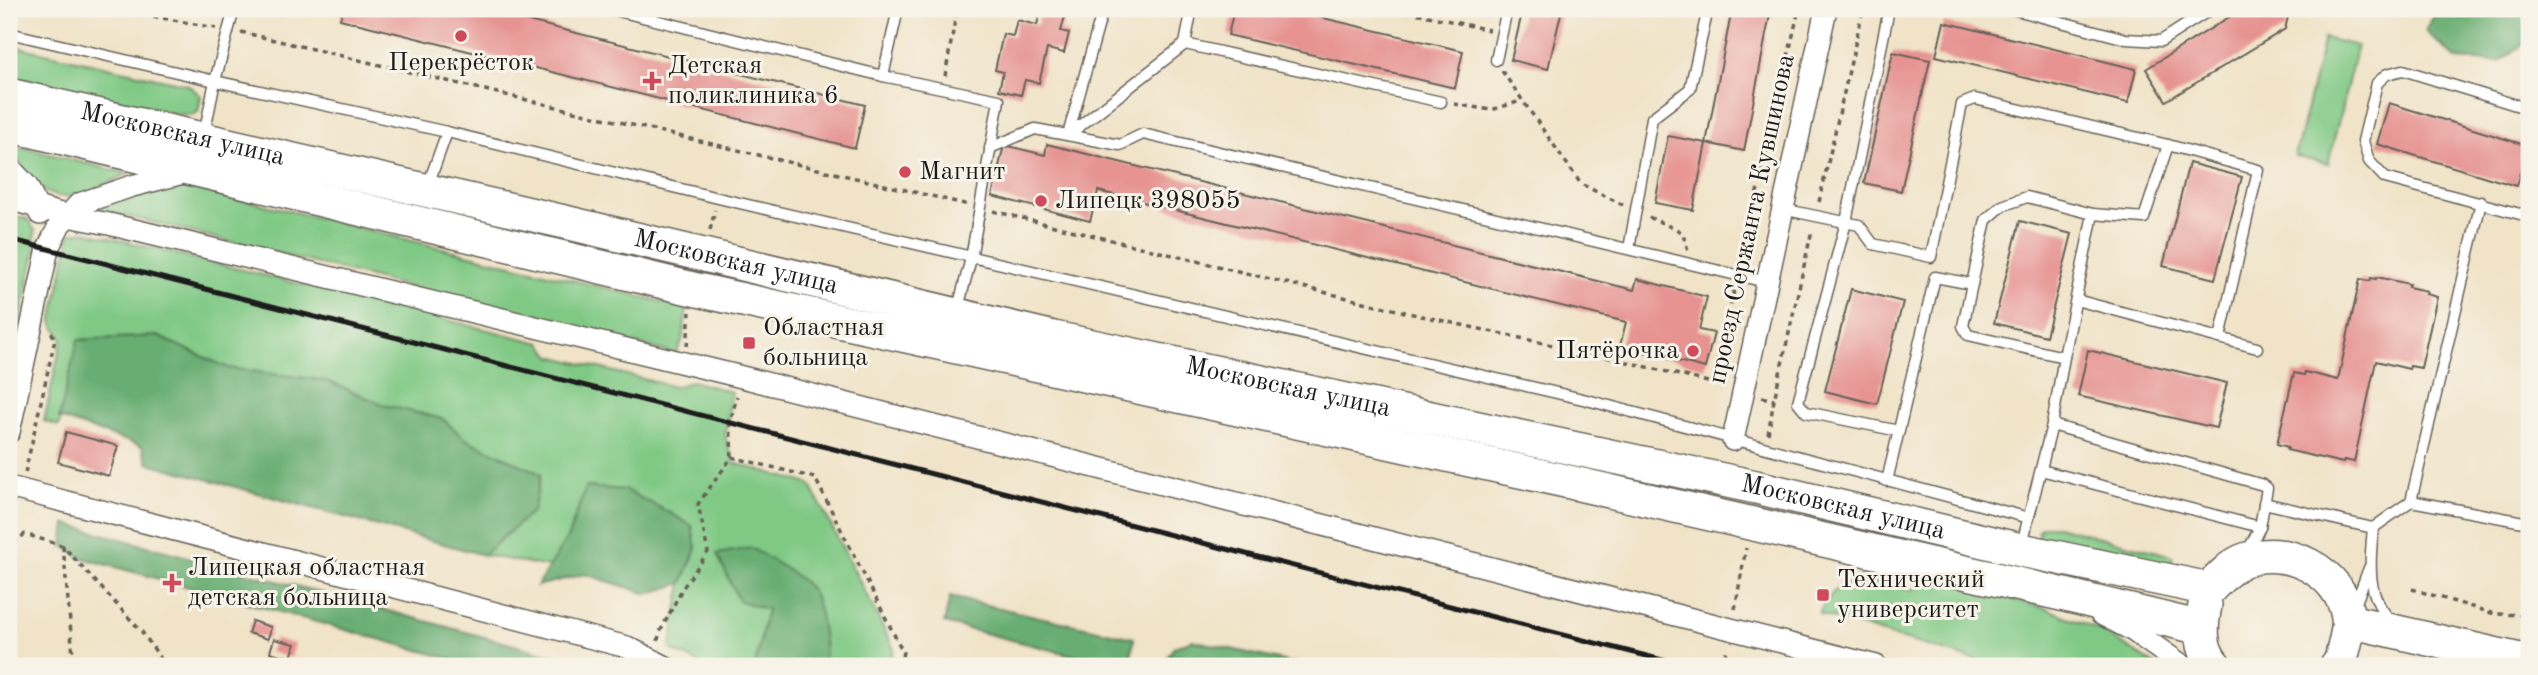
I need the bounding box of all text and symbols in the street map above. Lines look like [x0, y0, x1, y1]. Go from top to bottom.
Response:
marker: Перекрёсток [453, 28, 469, 44]
place label: Перекрёсток [388, 50, 534, 76]
street label: проезд Сержанта Кувшинова [1704, 52, 1800, 386]
place label: Детская поликлиника 6 [668, 53, 839, 109]
marker: Детская поликлиника 6 [642, 71, 662, 91]
street label: Московская улица [78, 99, 287, 171]
place label: Магнит [919, 159, 1005, 185]
marker: Магнит [897, 164, 913, 180]
place label: Липецк 398055 [1055, 188, 1240, 214]
marker: Липецк 398055 [1033, 193, 1049, 209]
street label: Московская улица [631, 226, 841, 299]
place label: Областная больница [763, 315, 884, 371]
marker: Областная больница [741, 335, 757, 351]
place label: Пятёрочка [1555, 338, 1679, 364]
marker: Пятёрочка [1685, 343, 1701, 359]
street label: Московская улица [1183, 353, 1393, 422]
street label: Московская улица [1739, 471, 1948, 545]
place label: Липецкая областная детская больница [188, 555, 425, 611]
place label: Технический университет [1837, 567, 1985, 623]
marker: Липецкая областная детская больница [162, 573, 182, 593]
marker: Технический университет [1815, 587, 1831, 603]

